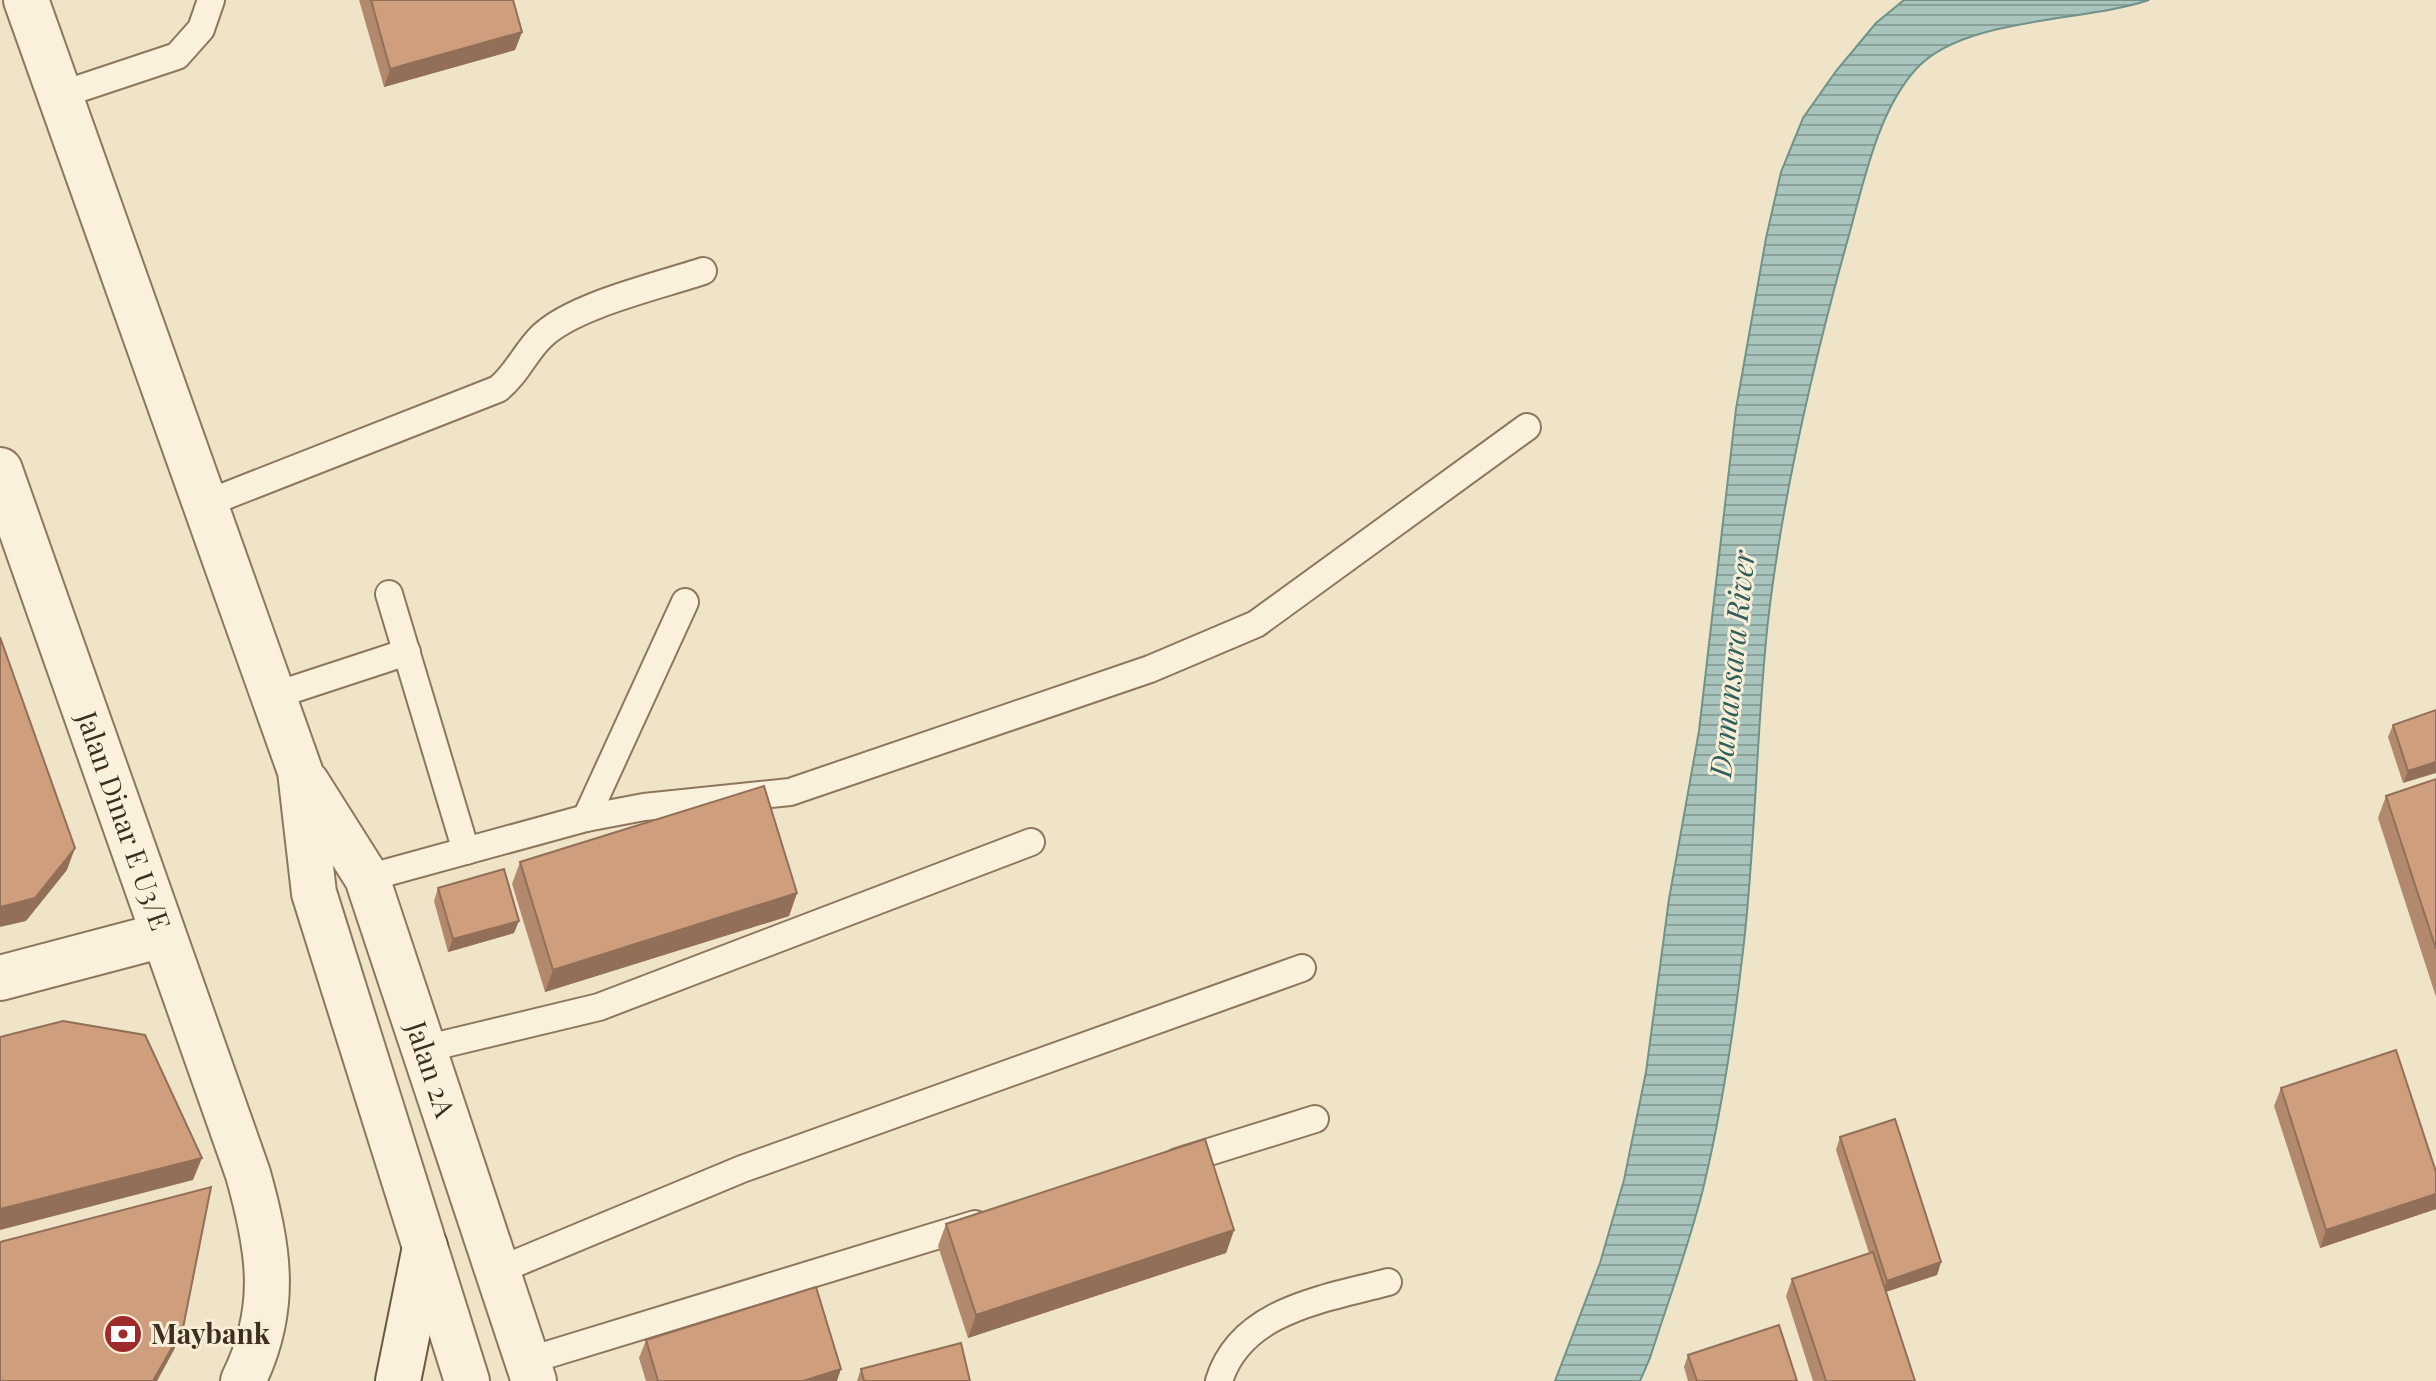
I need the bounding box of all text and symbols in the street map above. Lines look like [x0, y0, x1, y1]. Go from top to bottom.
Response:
water label: Damansara River [1699, 547, 1763, 780]
street label: Jalan Dinar E U3/E [69, 705, 181, 935]
street label: Jalan 2A [398, 1015, 465, 1122]
bank icon: Maybank [102, 1313, 144, 1355]
place label: Maybank [151, 1314, 271, 1351]

